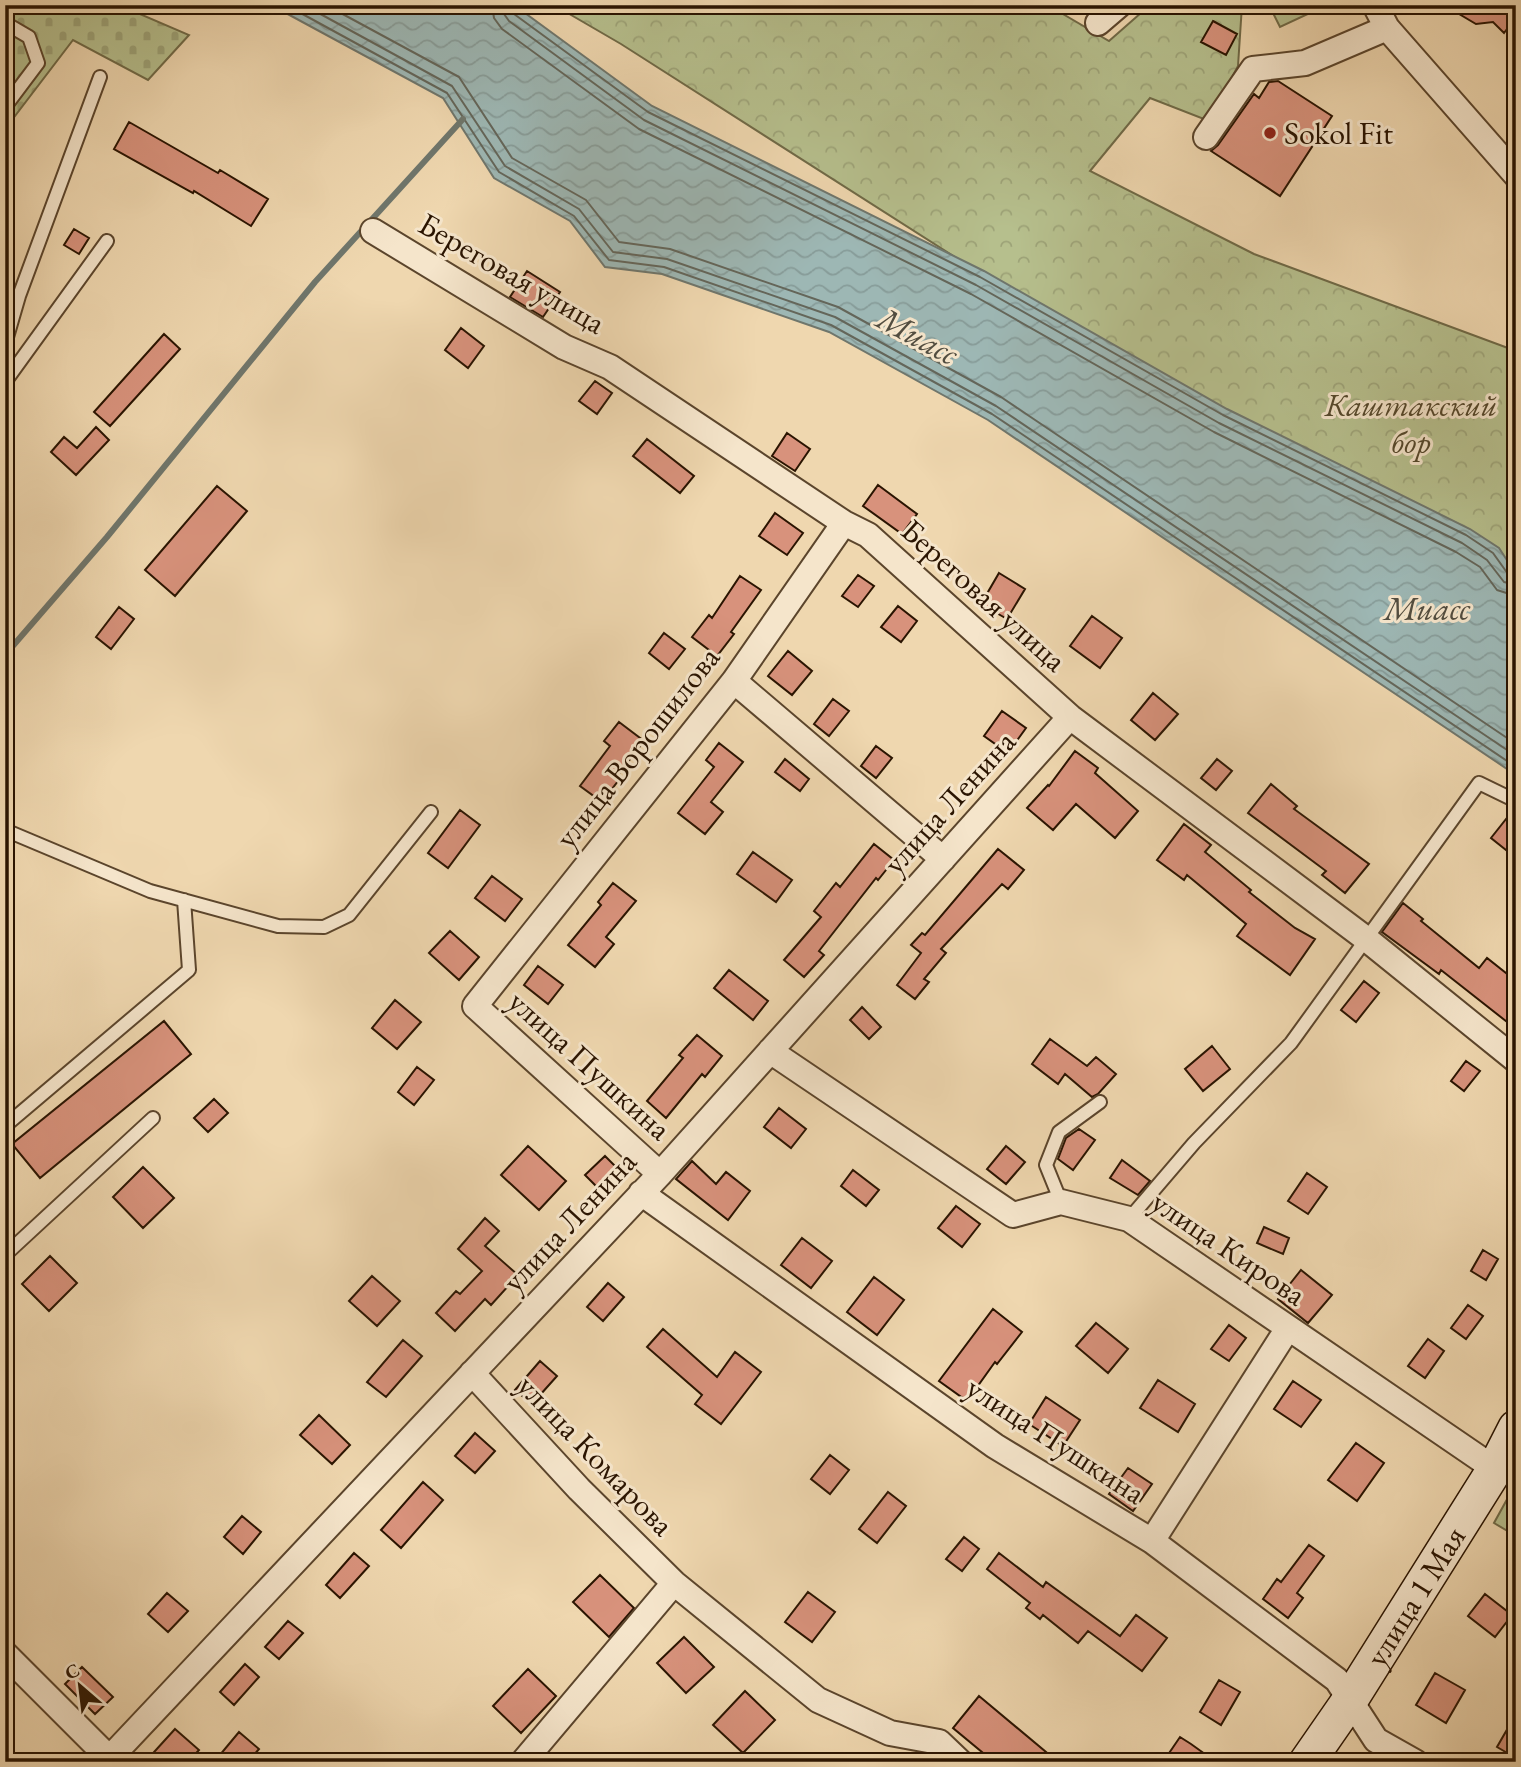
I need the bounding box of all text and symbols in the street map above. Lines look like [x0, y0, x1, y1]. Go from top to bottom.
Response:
place label: Sokol Fit [1284, 112, 1393, 154]
marker: Sokol Fit [1262, 125, 1278, 141]
street label: Береговая улица [411, 202, 613, 344]
water label: Миасс [868, 295, 966, 375]
park label: Каштакский бор [1324, 384, 1497, 463]
street label: Береговая улица [892, 509, 1076, 681]
water label: Миасс [1382, 587, 1471, 630]
street label: улица Ворошилова [545, 637, 729, 856]
street label: улица Ленина [873, 721, 1025, 883]
street label: улица Пушкина [500, 981, 681, 1149]
street label: улица Ленина [492, 1141, 646, 1301]
street label: улица Кирова [1143, 1181, 1315, 1315]
street label: улица Комарова [508, 1365, 684, 1545]
street label: улица Пушкина [958, 1366, 1154, 1514]
street label: улица 1 Мая [1355, 1518, 1475, 1674]
north arrow [46, 1652, 116, 1722]
text: С [60, 1657, 84, 1686]

